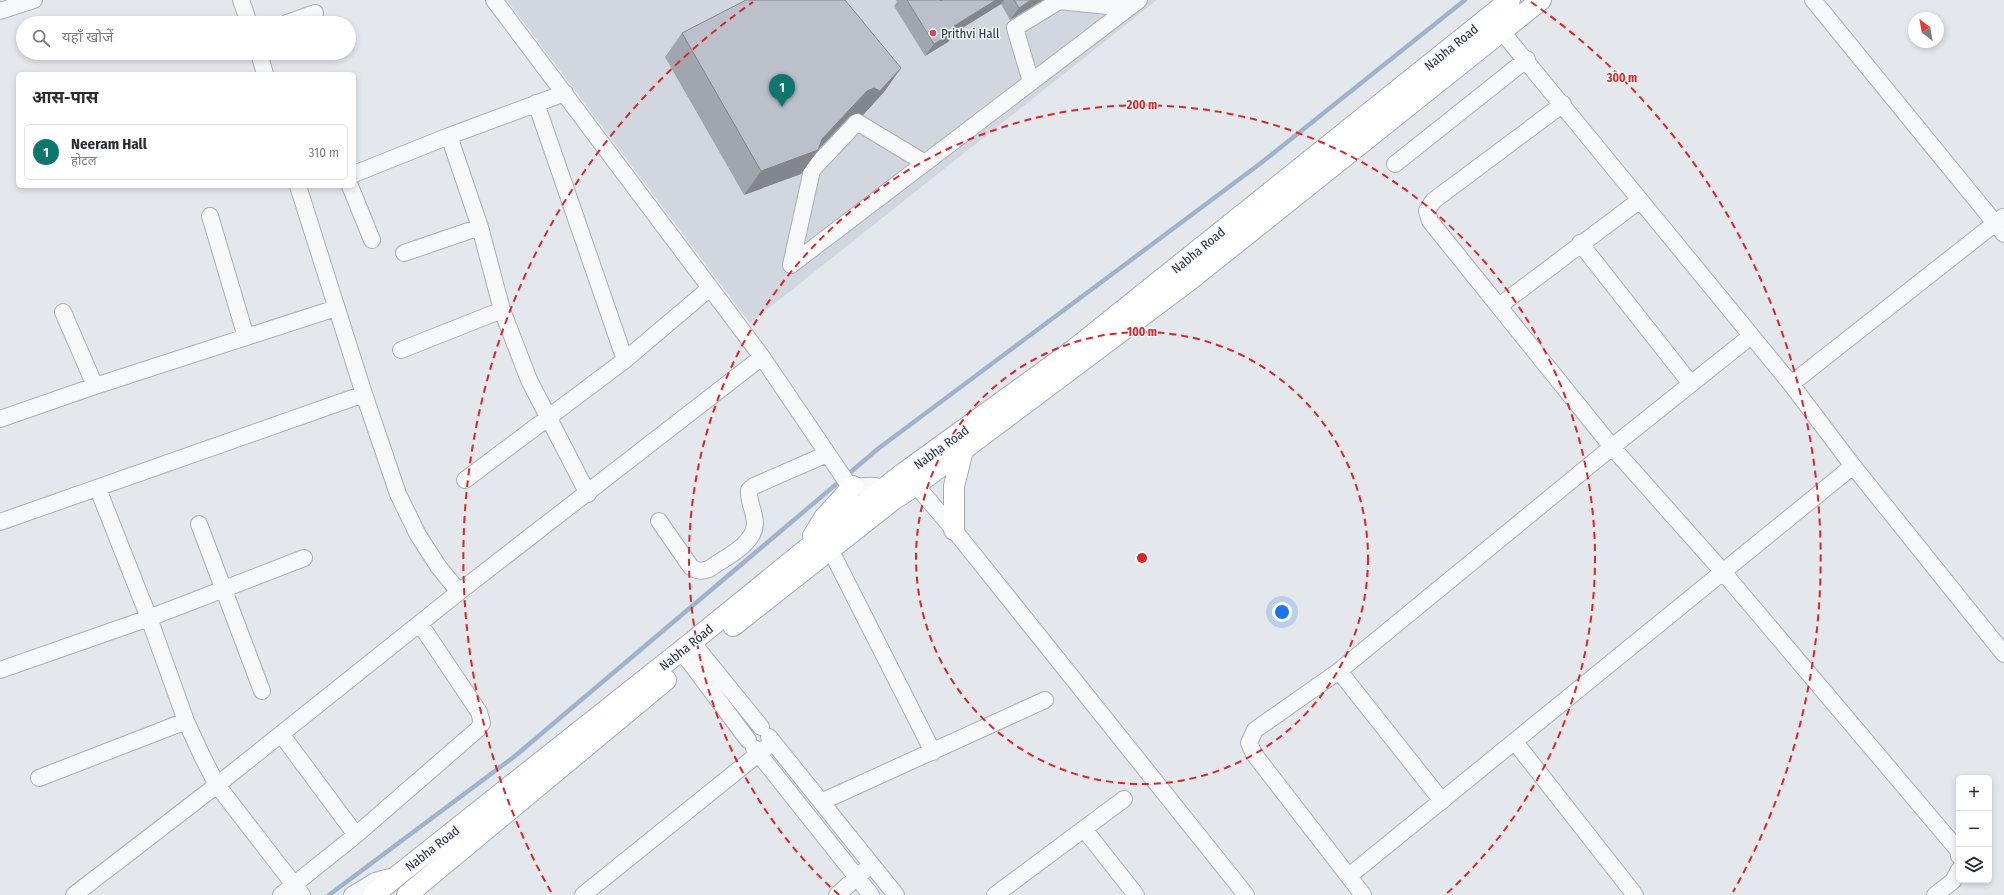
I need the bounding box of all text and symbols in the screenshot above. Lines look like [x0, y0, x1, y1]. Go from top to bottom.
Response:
north arrow [1908, 12, 1944, 48]
search box [16, 16, 356, 60]
street label: Nabha Road [1422, 21, 1481, 73]
place label: Prithvi Hall [941, 26, 1000, 41]
icon: search [30, 27, 52, 49]
text: यहाँ खोजें [62, 28, 113, 46]
marker: Prithvi Hall [928, 28, 938, 38]
text: 300 m [1606, 71, 1637, 85]
pin: 1 [769, 74, 795, 107]
text: आस-पास [32, 87, 98, 108]
text: 200 m [1126, 98, 1157, 112]
text: Neeram Hall [71, 135, 147, 153]
text: 1 [43, 145, 49, 160]
text: 310 m [309, 145, 339, 160]
text: होटल [71, 153, 97, 168]
street label: Nabha Road [1169, 224, 1228, 276]
text: 100 m [1127, 325, 1157, 339]
street label: Nabha Road [911, 422, 972, 472]
centre of rings [1135, 551, 1149, 565]
your location [1272, 602, 1292, 622]
street label: Nabha Road [657, 621, 716, 673]
map controls [1956, 775, 1992, 883]
button: + [1956, 775, 1992, 811]
button: − [1956, 811, 1992, 847]
street label: Nabha Road [402, 823, 462, 874]
button: layers [1956, 847, 1992, 883]

